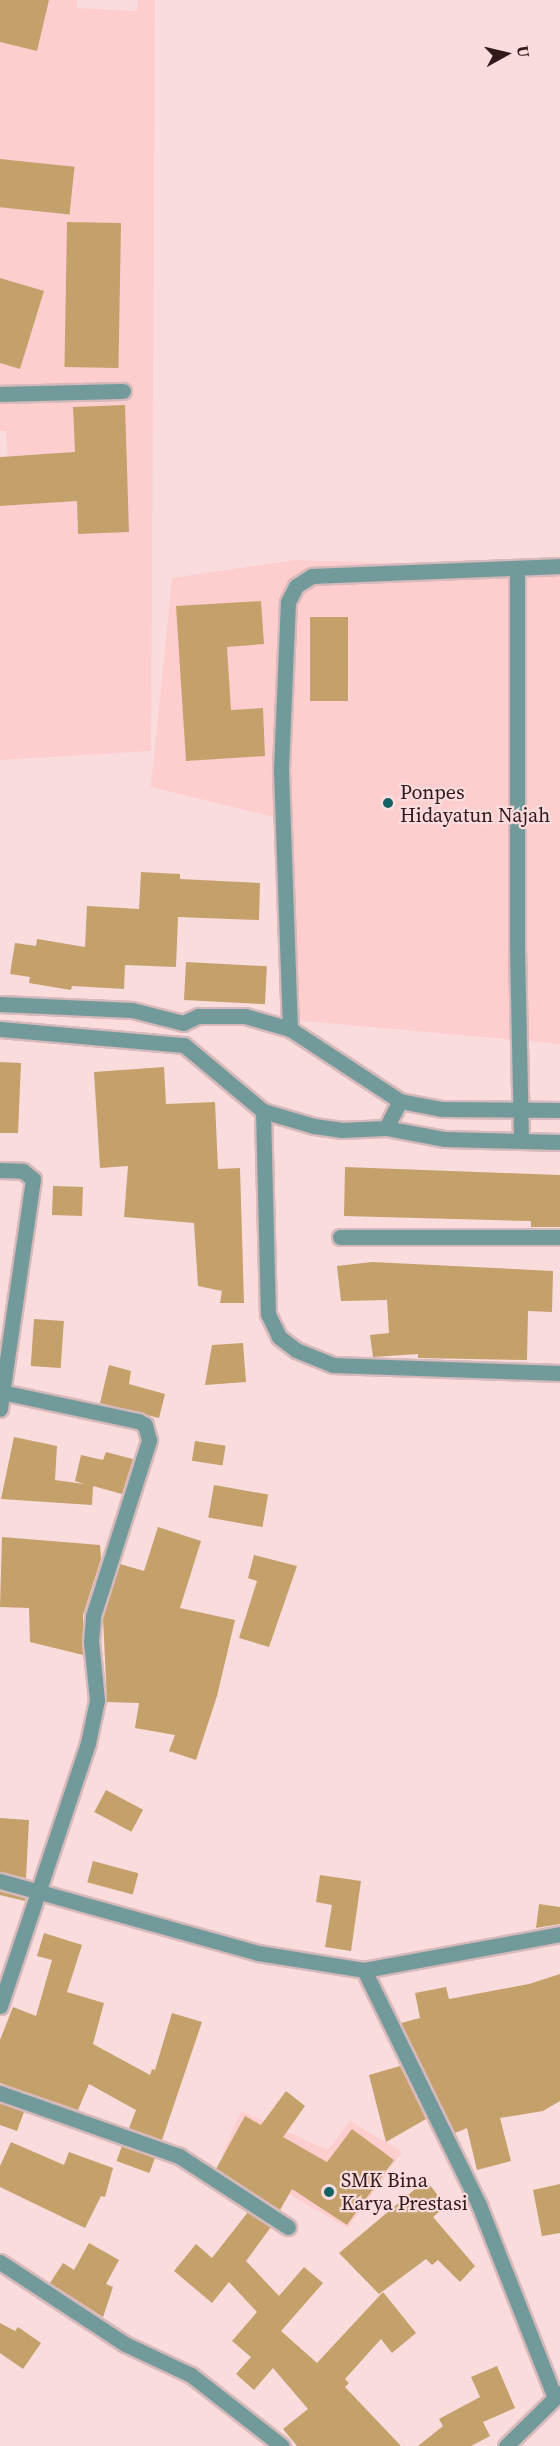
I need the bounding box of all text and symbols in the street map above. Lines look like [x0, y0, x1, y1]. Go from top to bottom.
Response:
north arrow [476, 24, 536, 84]
text: U [512, 44, 536, 59]
place label: Ponpes Hidayatun Najah [400, 780, 550, 827]
marker: Ponpes Hidayatun Najah [381, 796, 395, 810]
place label: SMK Bina Karya Prestasi [341, 2168, 468, 2215]
marker: SMK Bina Karya Prestasi [322, 2185, 336, 2199]

